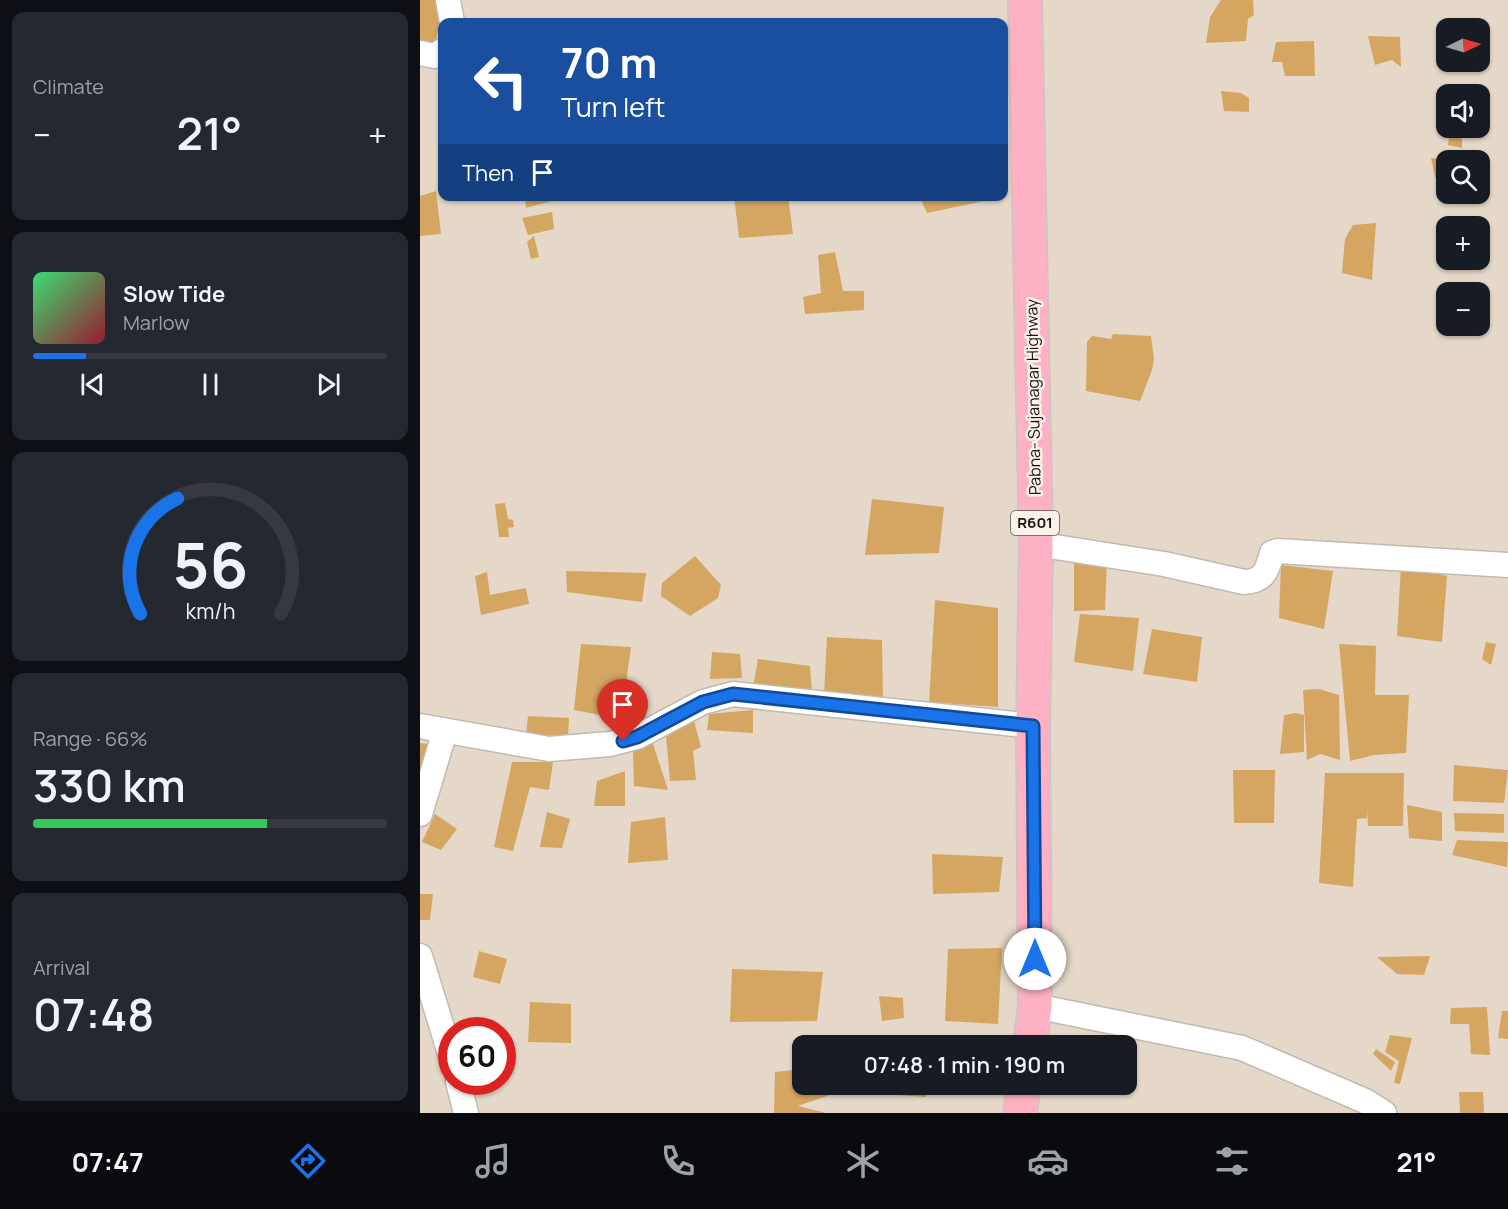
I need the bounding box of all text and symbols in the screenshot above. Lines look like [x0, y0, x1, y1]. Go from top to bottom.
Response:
north arrow [1436, 18, 1490, 72]
map controls [1436, 18, 1490, 336]
text: 70 m [561, 33, 657, 91]
icon: left [462, 42, 540, 120]
text: Climate [33, 73, 104, 100]
button: sound [1436, 84, 1490, 138]
text: Turn left [561, 88, 665, 125]
text: 21° [177, 102, 242, 164]
text: − [33, 112, 51, 157]
text: + [368, 112, 387, 157]
button: search [1436, 150, 1490, 204]
icon: arrive [526, 156, 559, 189]
text: Then [462, 158, 514, 188]
button: + [1436, 216, 1490, 270]
text: Slow Tide [123, 279, 225, 309]
button: − [1436, 282, 1490, 336]
street label: Pabna- Sujanagar Highway [1020, 298, 1046, 495]
text: Marlow [123, 309, 190, 336]
icon: previous [76, 368, 109, 401]
icon: pause [194, 368, 227, 401]
icon: next [312, 368, 345, 401]
road number: R601 [1011, 511, 1059, 535]
text: 56 [172, 521, 248, 607]
text: km/h [185, 596, 235, 625]
pin [597, 679, 648, 741]
icon: arrive [606, 688, 639, 721]
text: Range · 66% [33, 725, 148, 752]
text: 330 km [33, 754, 186, 816]
position arrow [1003, 927, 1067, 991]
text: Arrival [33, 954, 90, 981]
text: 07:48 [33, 983, 154, 1045]
speed limit sign: 60 [438, 1017, 516, 1095]
text: 07:48 · 1 min · 190 m [864, 1050, 1065, 1080]
icon: directions [287, 1140, 329, 1182]
icon: music [472, 1140, 514, 1182]
icon: phone [657, 1140, 699, 1182]
icon: climate [842, 1140, 884, 1182]
icon: car [1027, 1140, 1069, 1182]
icon: filters [1211, 1140, 1253, 1182]
text: 07:47 [71, 1143, 144, 1180]
text: 21° [1396, 1143, 1436, 1180]

